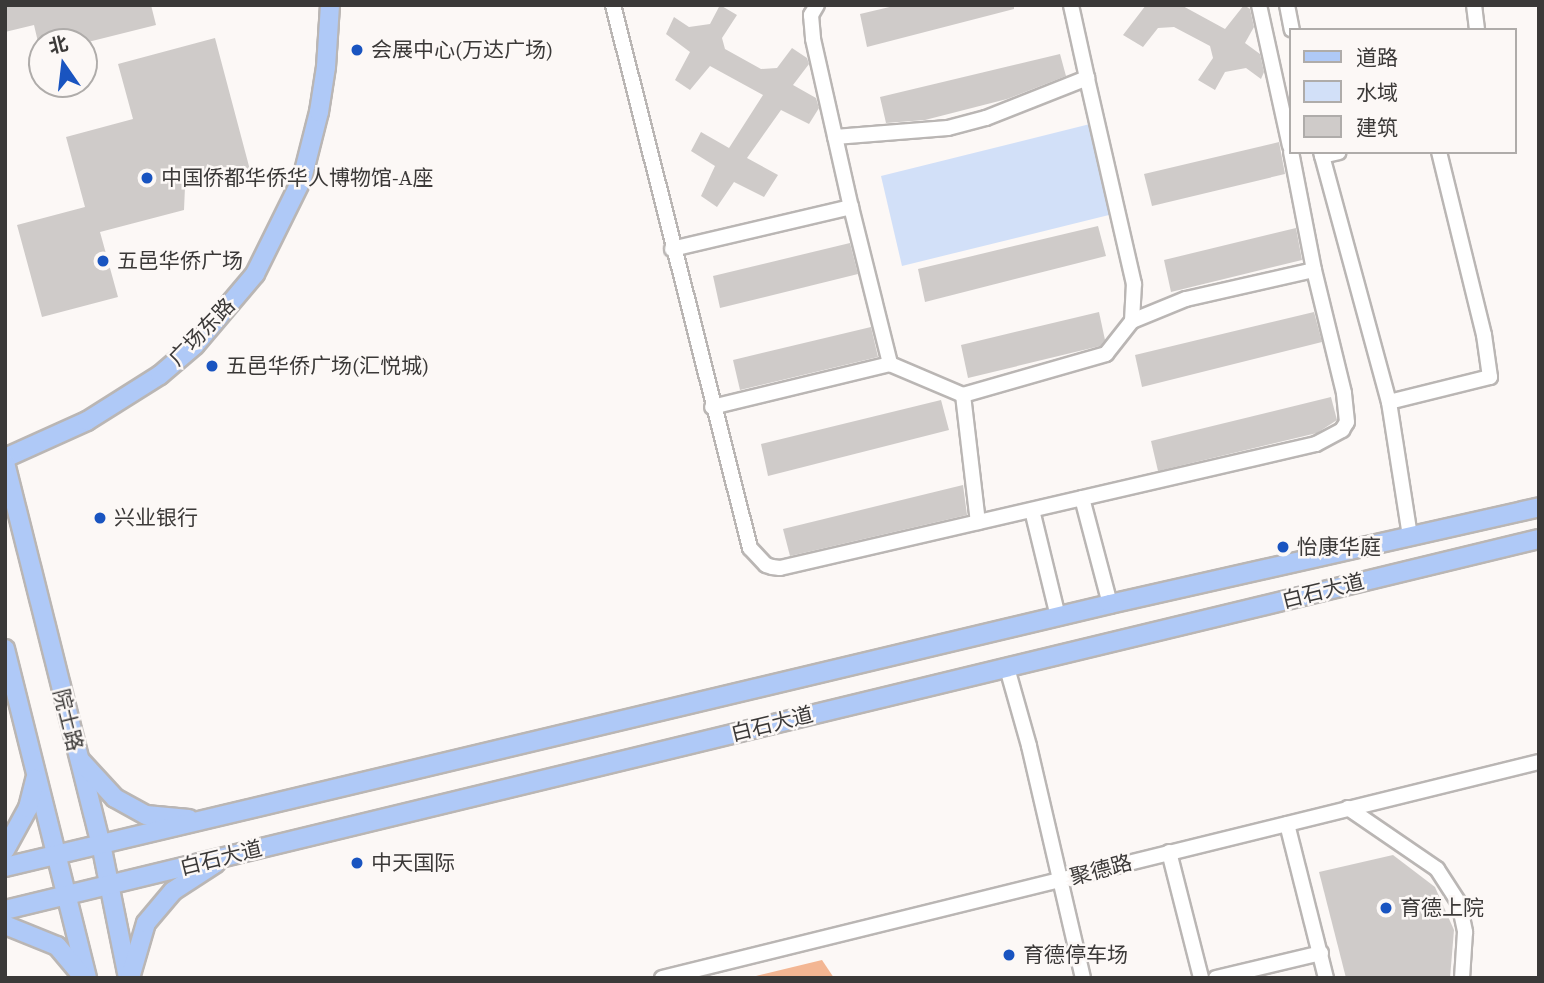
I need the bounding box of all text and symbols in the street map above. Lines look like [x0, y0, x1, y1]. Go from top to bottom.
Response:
north arrow [28, 28, 98, 98]
legend [1288, 28, 1516, 154]
text: 北 [46, 30, 71, 59]
place label: 会展中心(万达广场) [371, 37, 553, 63]
marker: 会展中心(万达广场) [349, 42, 365, 58]
text: 道路 [1356, 43, 1398, 72]
text: 水域 [1356, 78, 1398, 107]
text: 建筑 [1356, 113, 1398, 142]
place label: 中国侨都华侨华人博物馆-A座 [161, 165, 433, 191]
marker: 中国侨都华侨华人博物馆-A座 [139, 170, 155, 186]
place label: 五邑华侨广场 [117, 248, 243, 274]
marker: 五邑华侨广场 [95, 253, 111, 269]
street label: 广场东路 [164, 293, 240, 371]
place label: 五邑华侨广场(汇悦城) [226, 353, 429, 379]
marker: 五邑华侨广场(汇悦城) [204, 358, 220, 374]
place label: 兴业银行 [114, 505, 198, 531]
marker: 兴业银行 [92, 510, 108, 526]
place label: 怡康华庭 [1297, 534, 1381, 560]
marker: 怡康华庭 [1275, 539, 1291, 555]
street label: 白石大道 [1279, 569, 1367, 613]
street label: 院士路 [48, 686, 88, 754]
street label: 白石大道 [728, 702, 816, 746]
street label: 白石大道 [177, 836, 265, 880]
place label: 中天国际 [371, 850, 455, 876]
street label: 聚德路 [1067, 850, 1135, 890]
marker: 中天国际 [349, 855, 365, 871]
place label: 育德上院 [1400, 895, 1484, 921]
marker: 育德上院 [1378, 900, 1394, 916]
place label: 育德停车场 [1023, 942, 1128, 968]
marker: 育德停车场 [1001, 947, 1017, 963]

